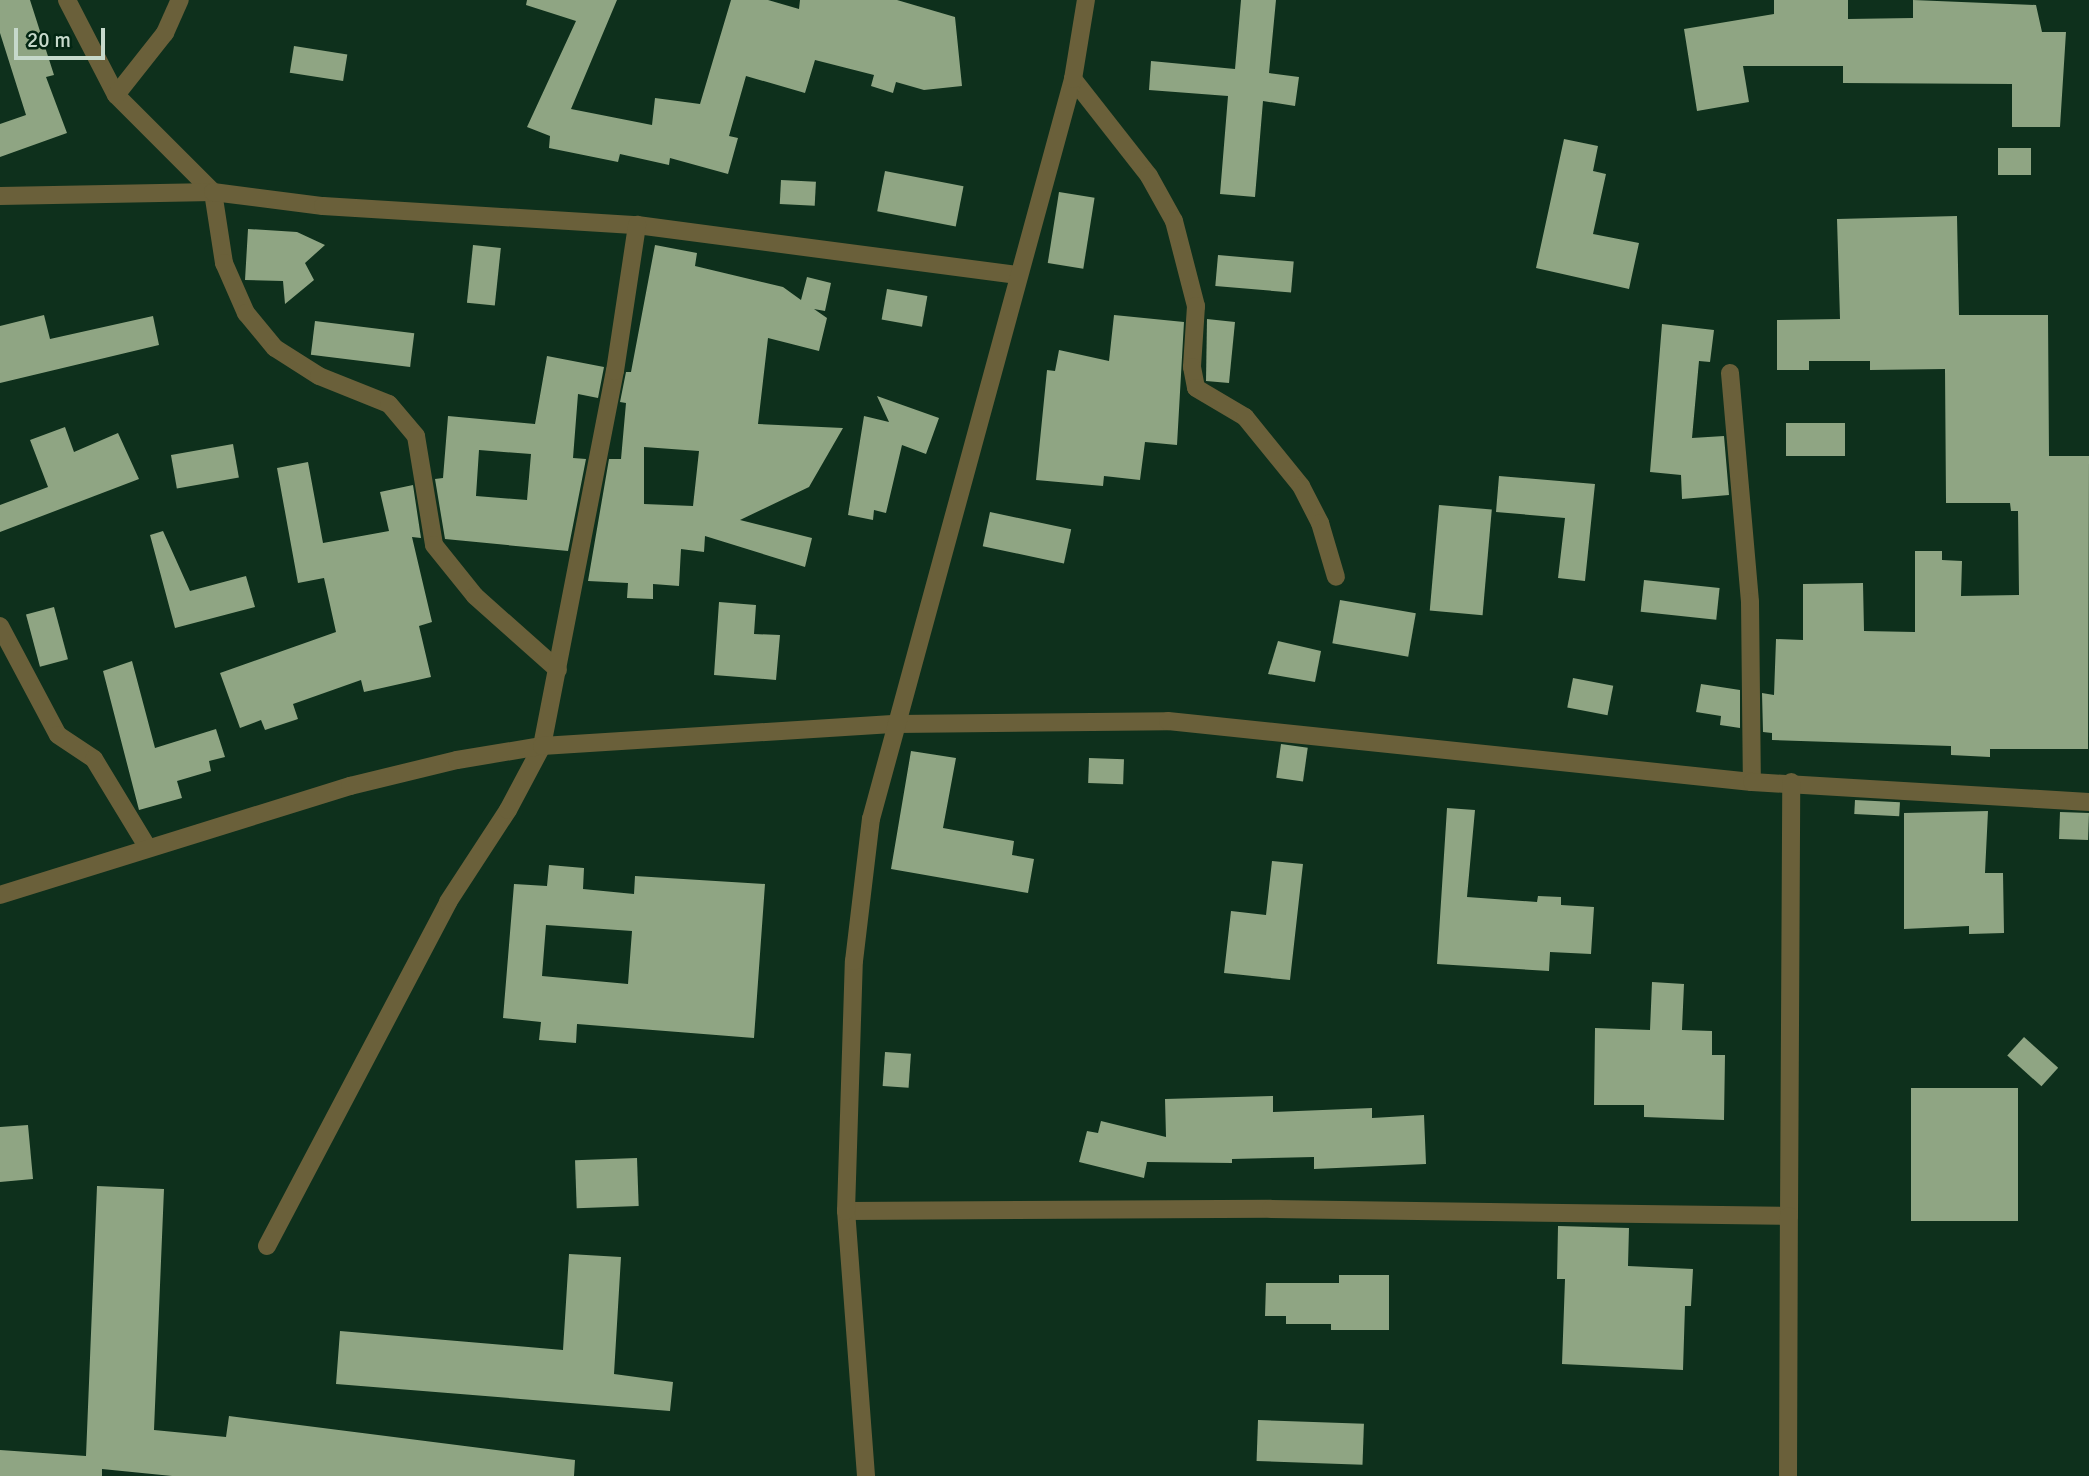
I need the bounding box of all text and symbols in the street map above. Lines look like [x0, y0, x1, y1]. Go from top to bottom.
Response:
scale bar [18, 14, 108, 58]
text: 20 m [27, 27, 71, 53]

